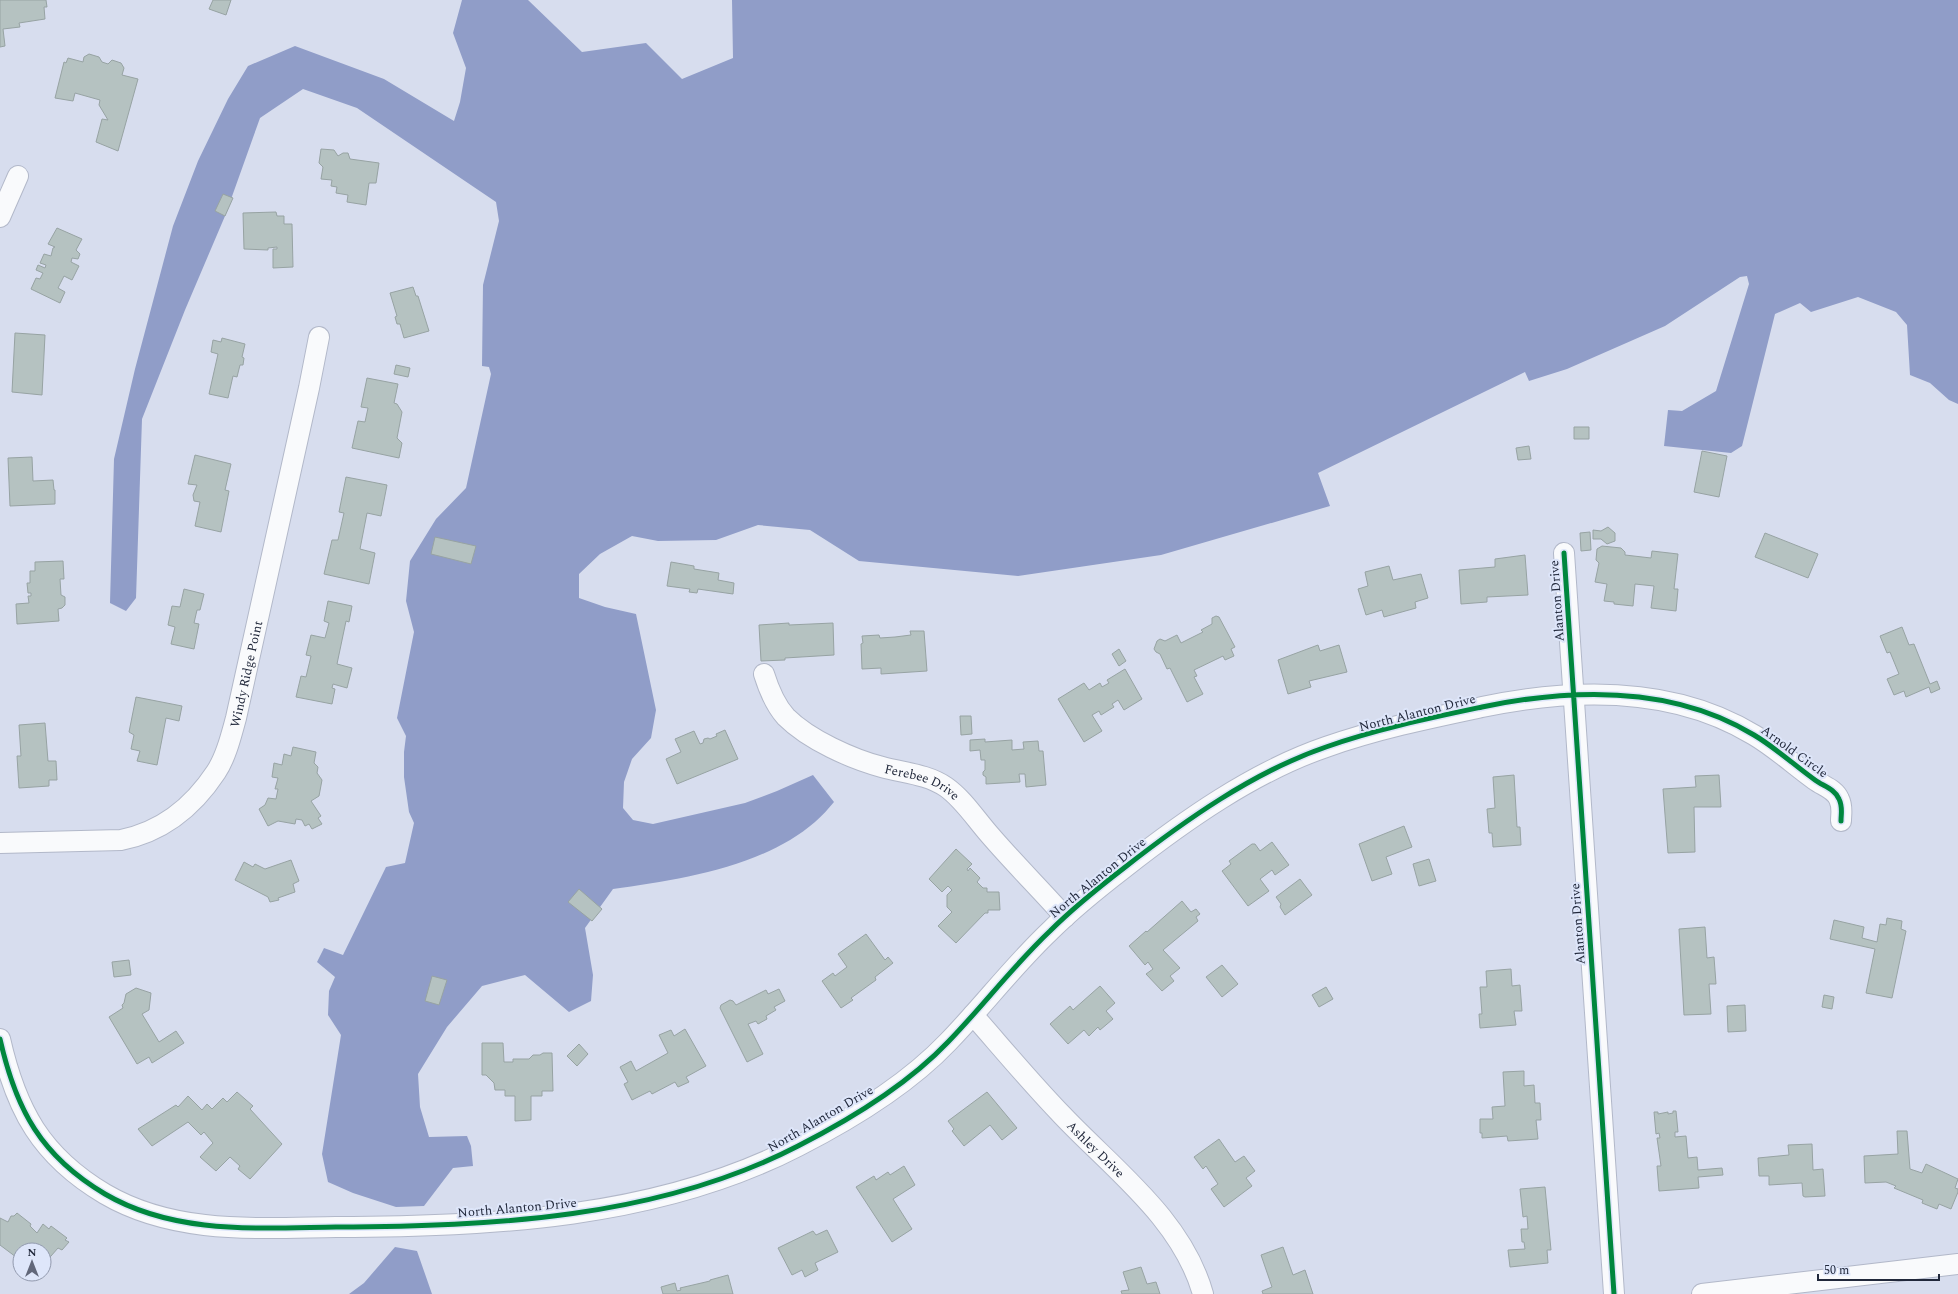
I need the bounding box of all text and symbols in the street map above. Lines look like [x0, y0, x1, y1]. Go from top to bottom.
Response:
street label: Alanton Drive [1544, 560, 1570, 642]
street label: Windy Ridge Point [225, 618, 268, 730]
street label: North Alanton Drive [1357, 689, 1478, 737]
street label: Arnold Circle [1757, 721, 1832, 783]
street label: Ferebee Drive [882, 759, 964, 805]
street label: North Alanton Drive [1045, 832, 1150, 923]
street label: Alanton Drive [1565, 883, 1591, 965]
street label: North Alanton Drive [764, 1080, 877, 1157]
street label: Ashley Drive [1062, 1116, 1129, 1183]
street label: North Alanton Drive [457, 1193, 578, 1223]
north arrow [12, 1242, 52, 1282]
text: N [28, 1244, 37, 1261]
scale bar [1818, 1256, 1939, 1282]
text: 50 m [1824, 1261, 1849, 1280]

